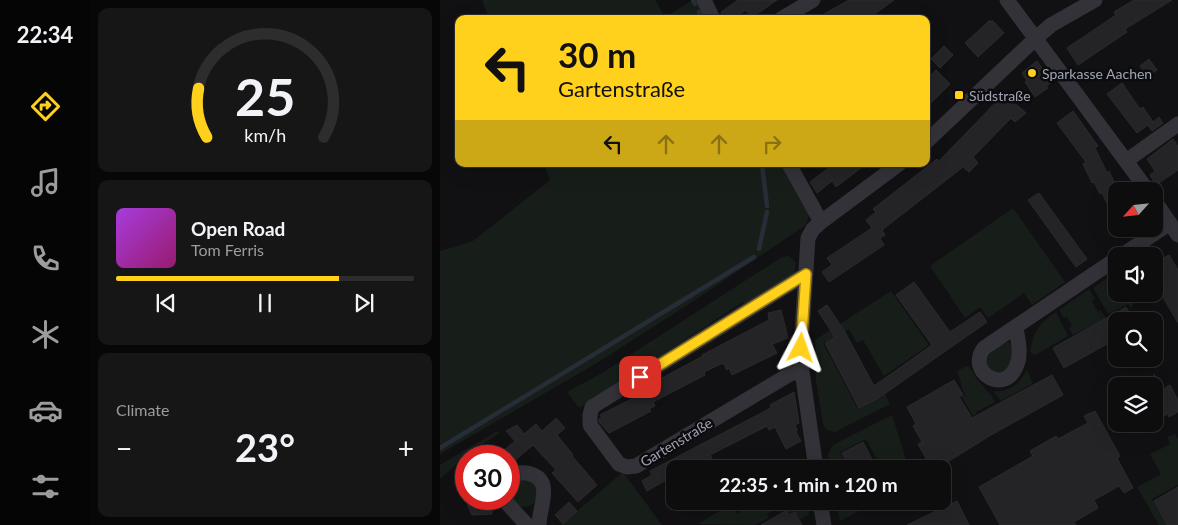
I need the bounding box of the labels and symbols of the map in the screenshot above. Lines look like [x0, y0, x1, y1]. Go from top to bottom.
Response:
place label: Sparkasse Aachen [1042, 65, 1152, 82]
marker: Sparkasse Aachen [1026, 67, 1038, 79]
place label: Südstraße [969, 87, 1031, 104]
marker: Südstraße [953, 89, 965, 101]
north arrow [1108, 182, 1162, 238]
position arrow [774, 321, 826, 373]
pin [619, 356, 661, 398]
street label: Gartenstraße [637, 414, 715, 470]
speed limit sign: 30 [455, 445, 520, 510]

